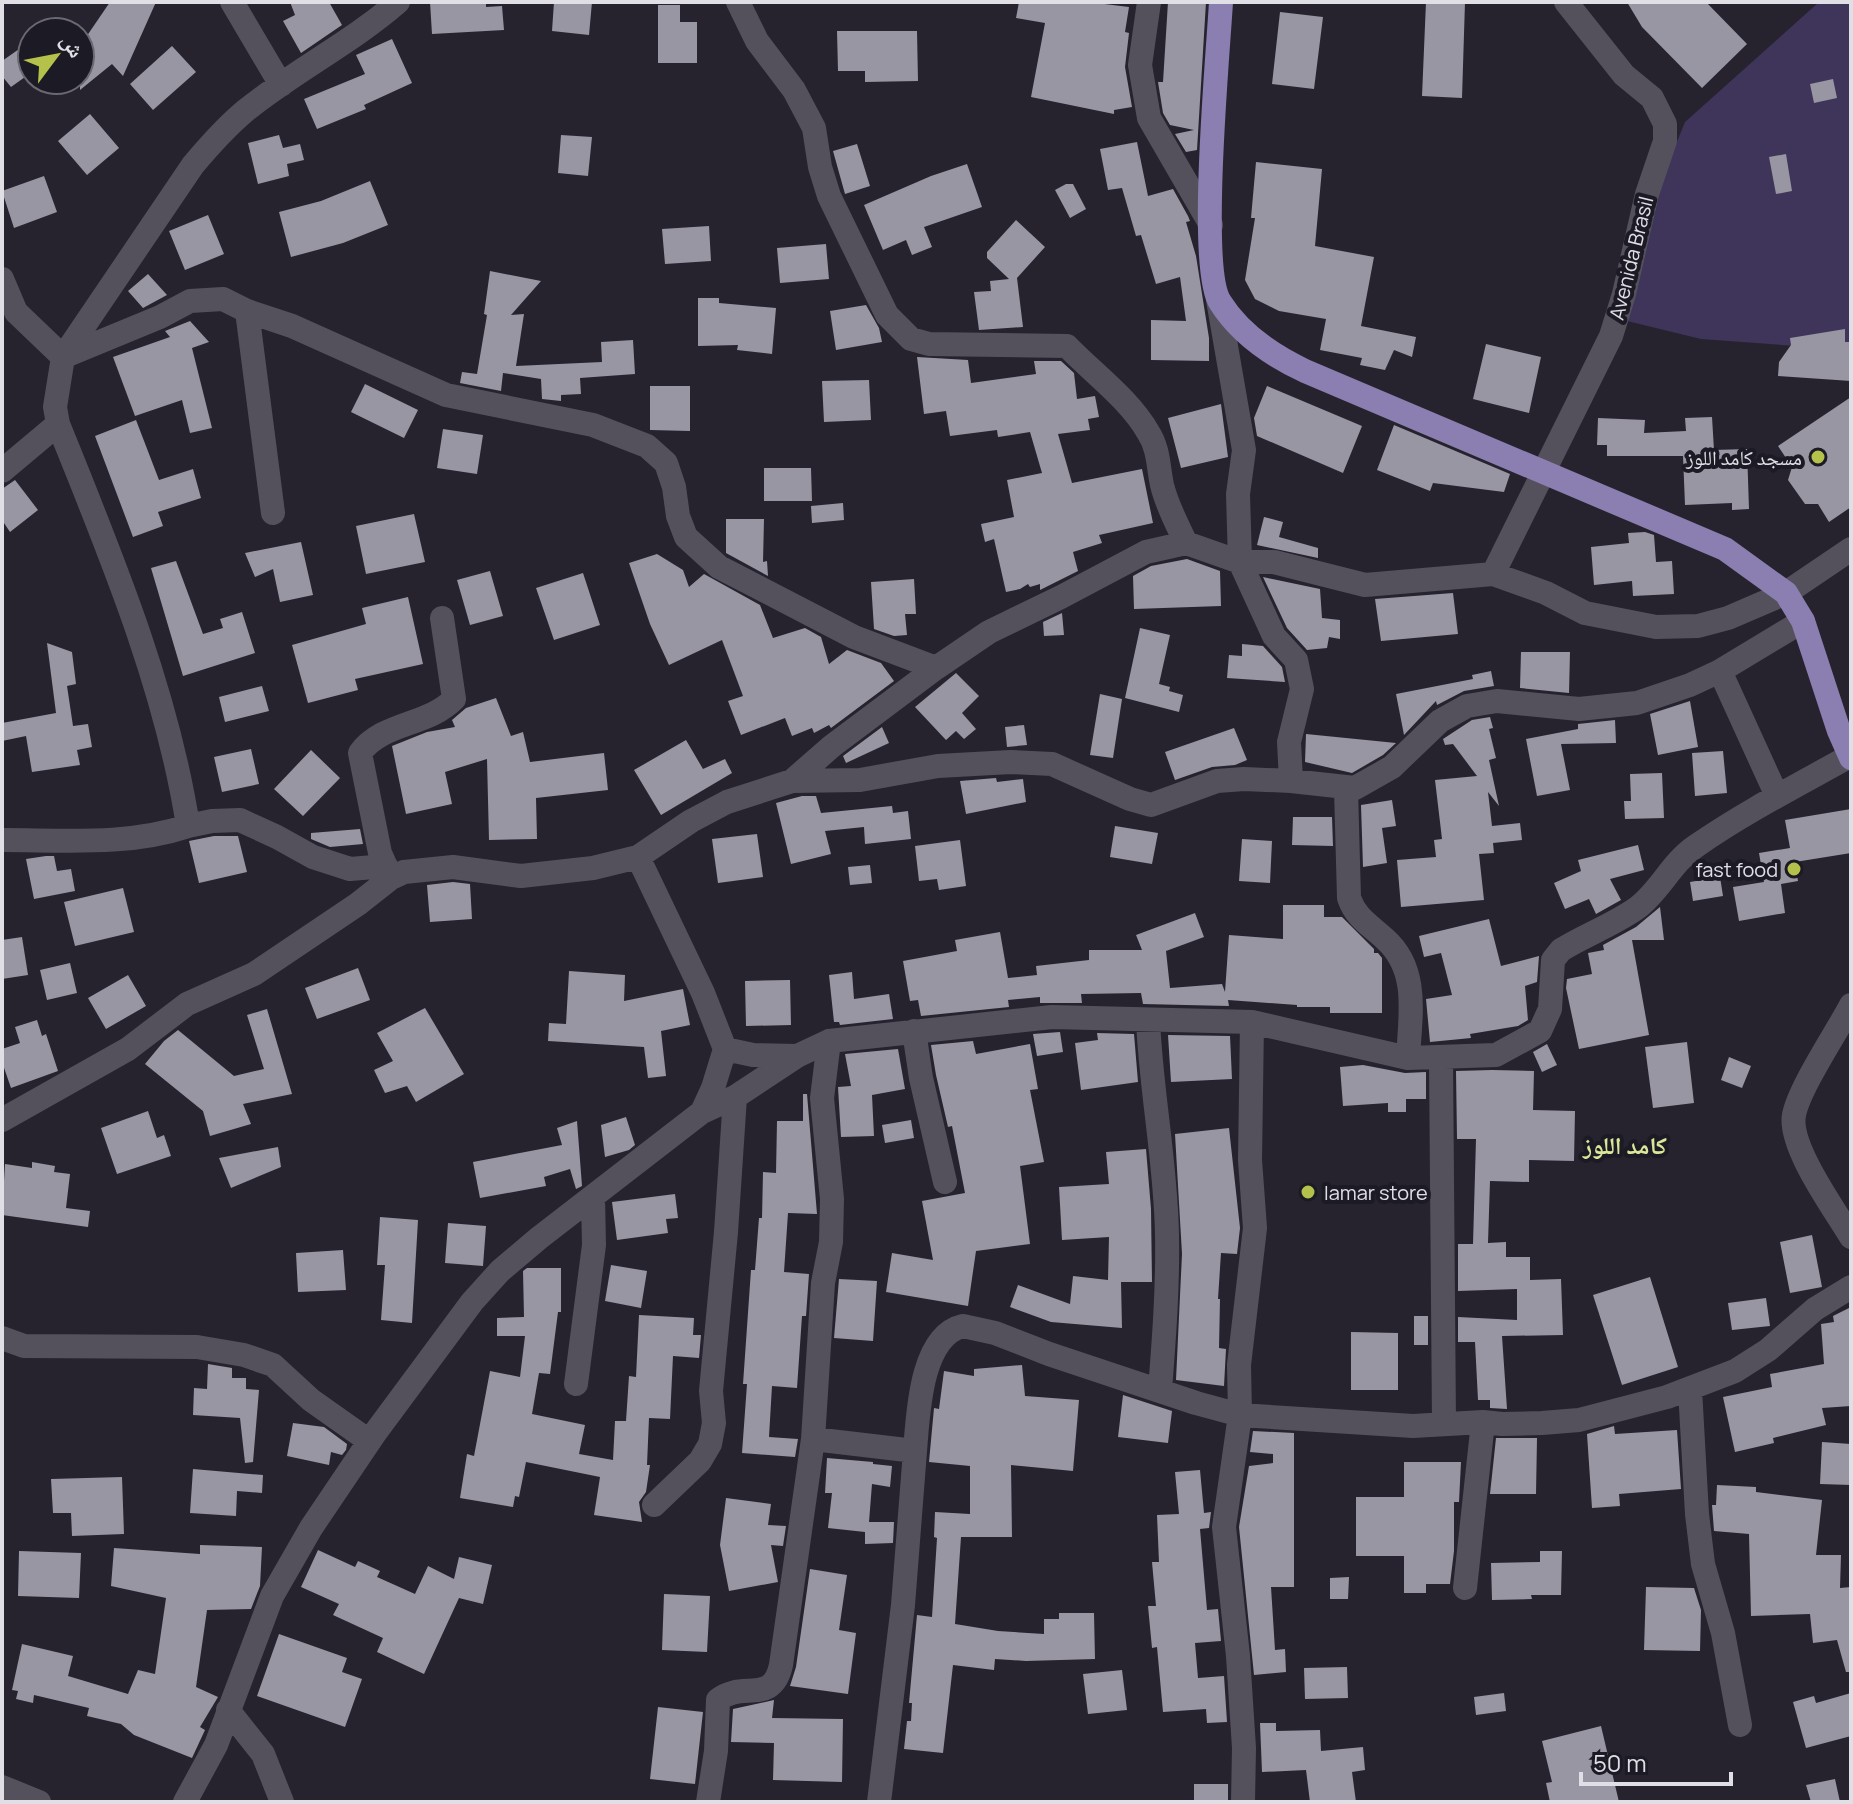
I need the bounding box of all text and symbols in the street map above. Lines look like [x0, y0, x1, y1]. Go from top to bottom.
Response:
north arrow [16, 16, 96, 96]
text: ش [54, 28, 92, 63]
street label: Avenida Brasil [1603, 193, 1659, 323]
place label: مسجد كامد اللوز [1685, 444, 1802, 471]
marker: مسجد كامد اللوز [1809, 448, 1827, 466]
place label: fast food [1695, 856, 1778, 883]
marker: fast food [1785, 860, 1803, 878]
district label: كامد اللوز [1582, 1128, 1667, 1161]
place label: lamar store [1324, 1179, 1428, 1206]
marker: lamar store [1299, 1183, 1317, 1201]
scale bar [1581, 1736, 1731, 1786]
text: 50 m [1593, 1746, 1647, 1779]

